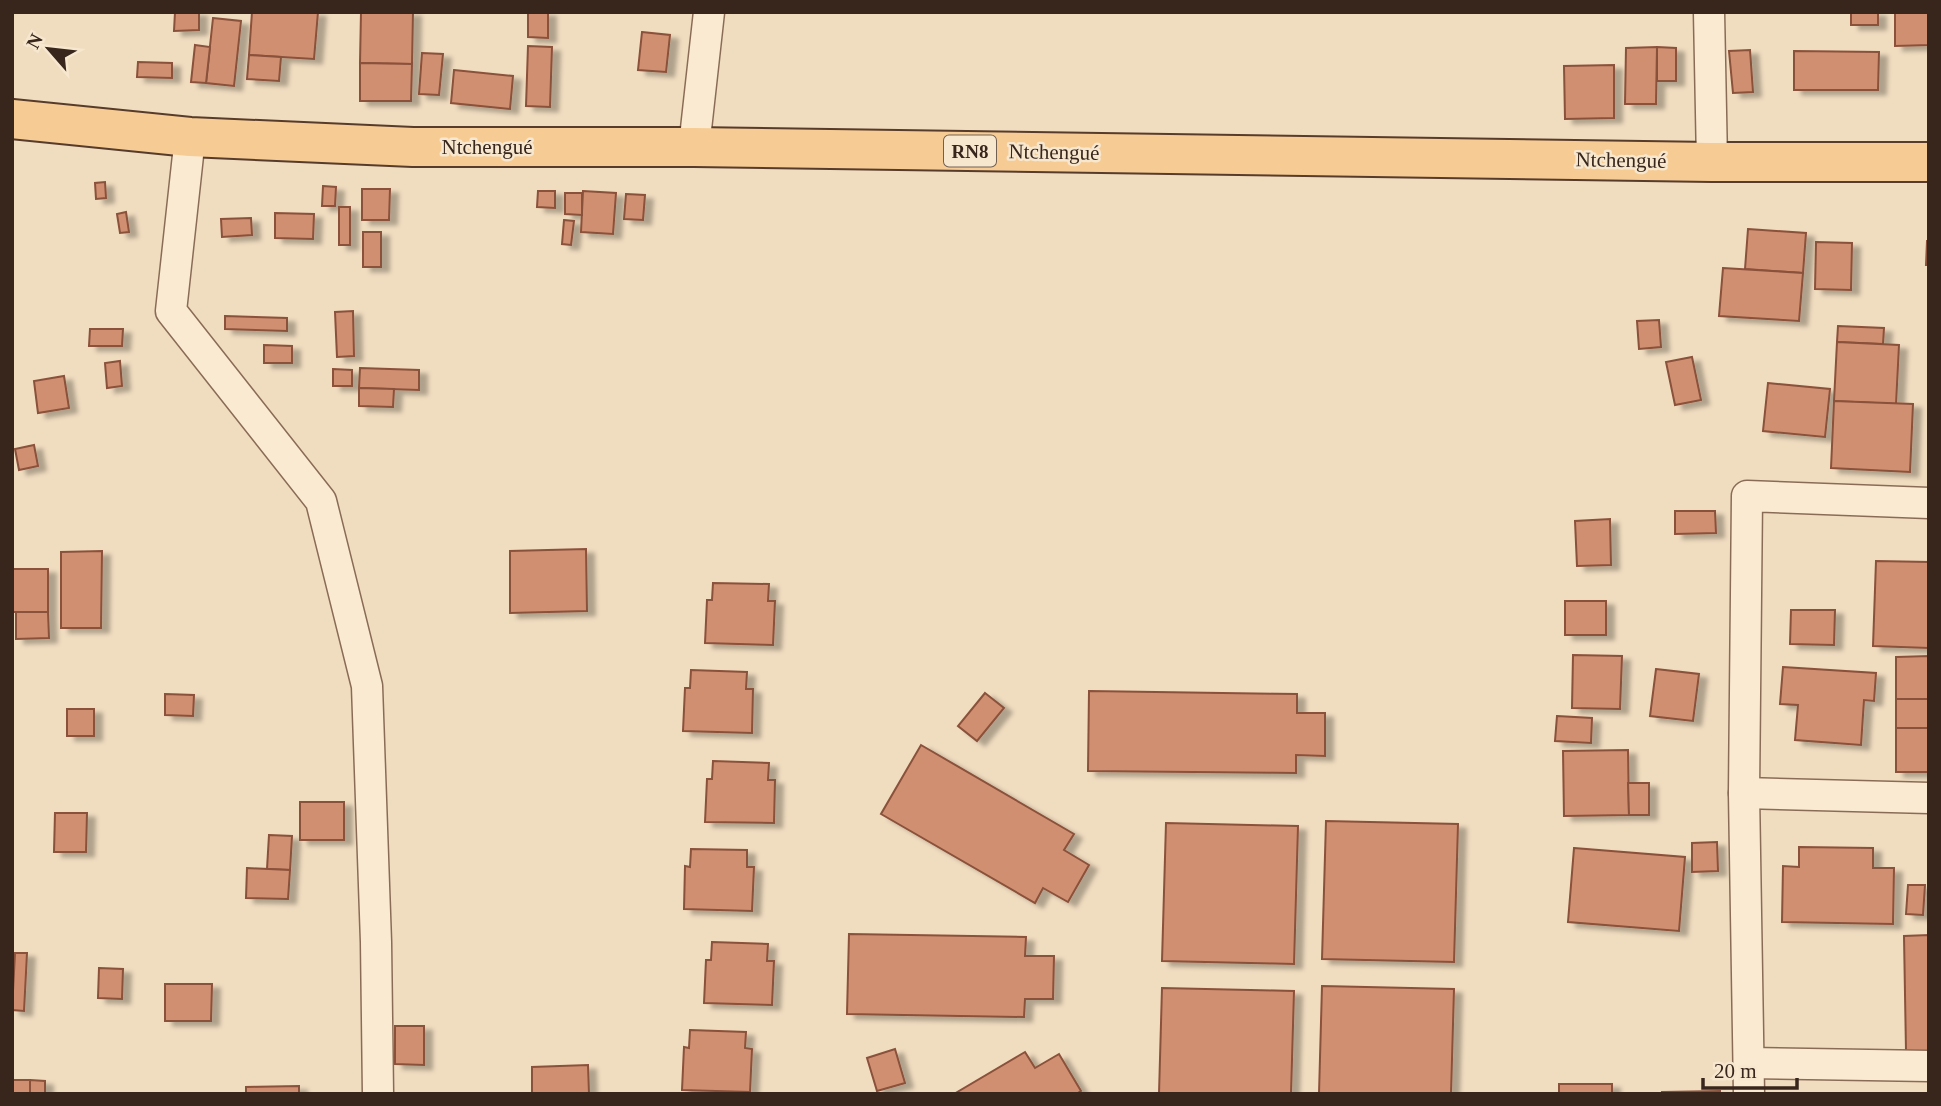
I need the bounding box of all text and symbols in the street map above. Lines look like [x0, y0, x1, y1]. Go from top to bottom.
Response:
north arrow [14, 14, 84, 84]
text: N [22, 30, 47, 52]
street label: Ntchengué [442, 135, 532, 159]
road number: RN8 [944, 136, 996, 167]
street label: Ntchengué [1008, 139, 1100, 165]
street label: Ntchengué [1575, 147, 1667, 173]
scale bar [1703, 1046, 1798, 1090]
text: 20 m [1714, 1059, 1757, 1083]

